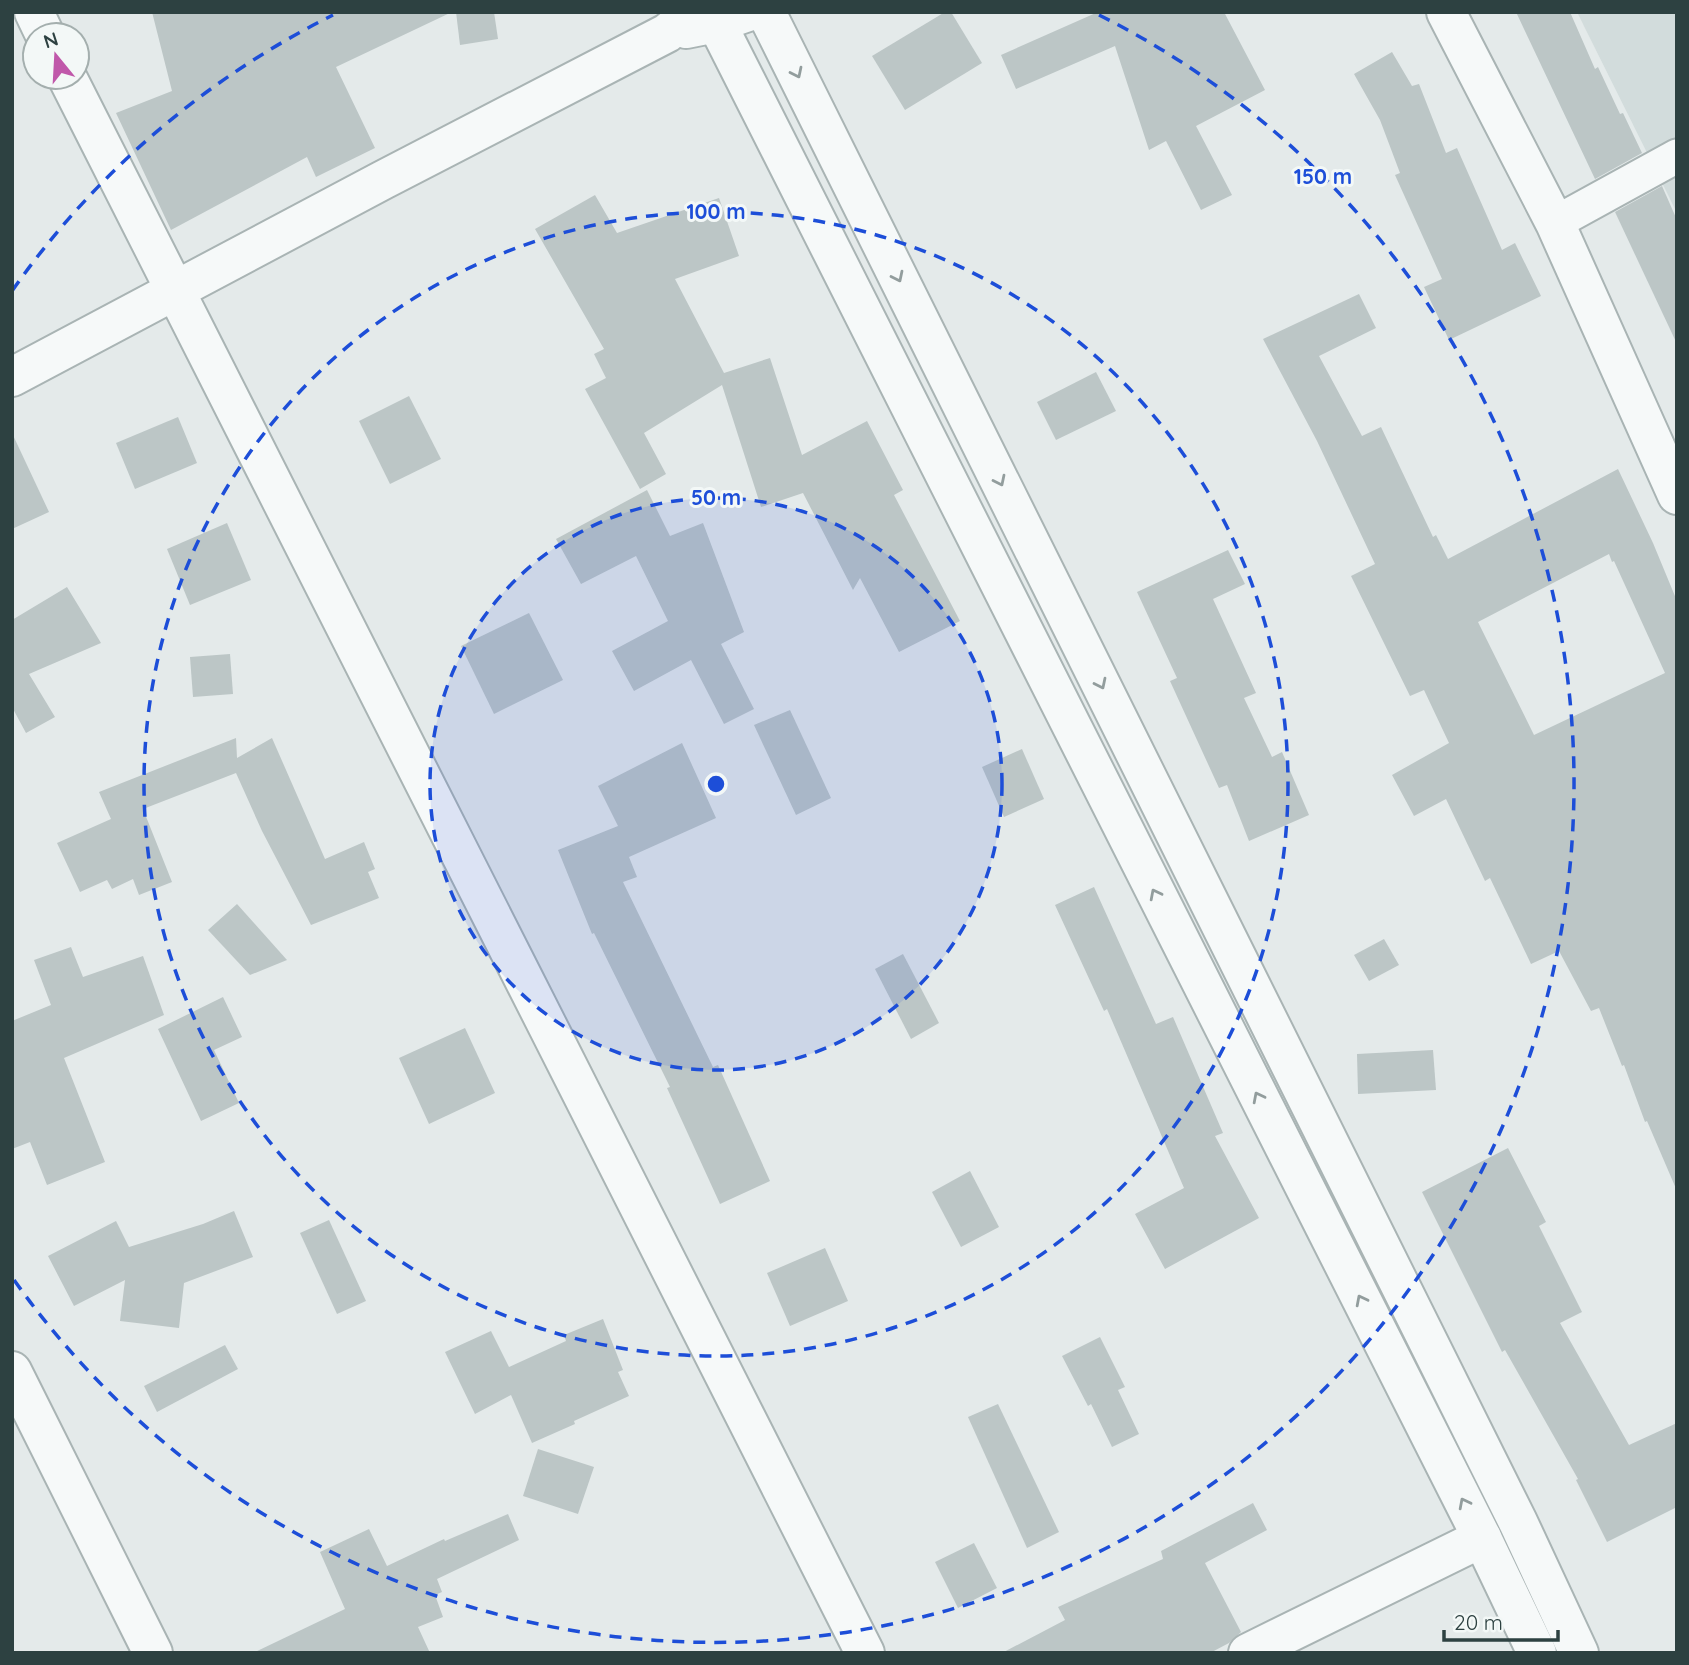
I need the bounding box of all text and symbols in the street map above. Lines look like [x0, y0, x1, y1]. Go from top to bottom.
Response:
north arrow [21, 21, 91, 91]
text: N [40, 26, 61, 53]
one-way arrow [788, 66, 802, 78]
text: 150 m [1294, 163, 1352, 189]
text: 100 m [686, 198, 746, 224]
one-way arrow [890, 270, 904, 282]
one-way arrow [991, 474, 1005, 486]
text: 50 m [691, 484, 741, 510]
one-way arrow [1093, 677, 1107, 689]
centre of rings [704, 772, 728, 796]
one-way arrow [1150, 889, 1164, 902]
one-way arrow [1253, 1092, 1267, 1104]
one-way arrow [1356, 1295, 1370, 1307]
one-way arrow [1459, 1498, 1473, 1510]
scale bar [1444, 1598, 1558, 1642]
text: 20 m [1454, 1609, 1503, 1635]

